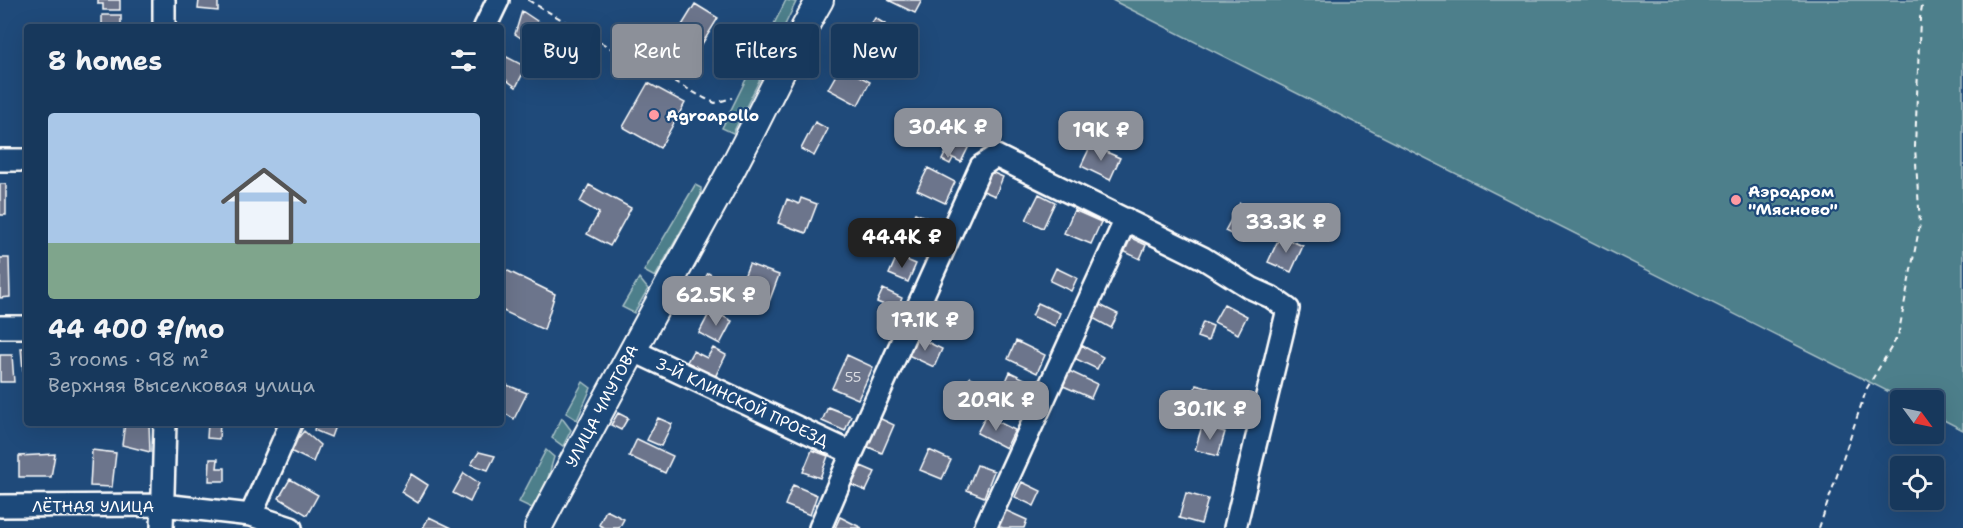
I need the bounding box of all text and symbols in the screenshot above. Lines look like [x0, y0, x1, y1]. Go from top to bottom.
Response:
chip: Buy [522, 24, 600, 78]
chip: Rent [612, 24, 702, 78]
chip: Filters [714, 24, 819, 78]
chip: New [831, 24, 918, 78]
text: 8 homes [48, 43, 162, 78]
icon: filters [447, 44, 480, 77]
place label: Agroapollo [666, 105, 759, 126]
marker: Agroapollo [647, 108, 661, 122]
pin: 30.4K ₽ [893, 108, 1003, 159]
pin: 19K ₽ [1059, 111, 1143, 162]
text: 30.4K ₽ [908, 114, 988, 140]
text: 19K ₽ [1072, 117, 1130, 143]
icon: home [210, 152, 318, 260]
place label: Аэродром "Мясново" [1748, 181, 1838, 220]
marker: Аэродром "Мясново" [1729, 193, 1743, 207]
pin: 33.3K ₽ [1231, 203, 1341, 254]
text: 33.3K ₽ [1246, 209, 1326, 235]
pin: 44.4K ₽ [847, 218, 957, 269]
text: 44.4K ₽ [862, 224, 942, 250]
pin: 62.5K ₽ [661, 276, 771, 327]
text: 62.5K ₽ [676, 282, 756, 308]
pin: 17.1K ₽ [870, 301, 980, 352]
text: 17.1K ₽ [891, 307, 959, 333]
text: 44 400 ₽/mo [48, 311, 225, 346]
street label: УЛИЦА ЧМУТОВА [561, 341, 643, 471]
text: 3 rooms · 98 m² [48, 346, 209, 372]
street label: 3-Й КЛИНСКОЙ ПРОЕЗД [652, 353, 832, 451]
house number: 55 [845, 368, 861, 386]
text: Верхняя Выселковая улица [48, 372, 315, 398]
pin: 20.9K ₽ [941, 381, 1051, 432]
text: 20.9K ₽ [957, 387, 1035, 413]
pin: 30.1K ₽ [1155, 390, 1265, 441]
north arrow [1890, 390, 1944, 444]
map controls [1890, 390, 1944, 510]
text: 30.1K ₽ [1173, 396, 1247, 422]
button: locate [1890, 456, 1944, 510]
street label: ЛЁТНАЯ УЛИЦА [32, 496, 154, 517]

